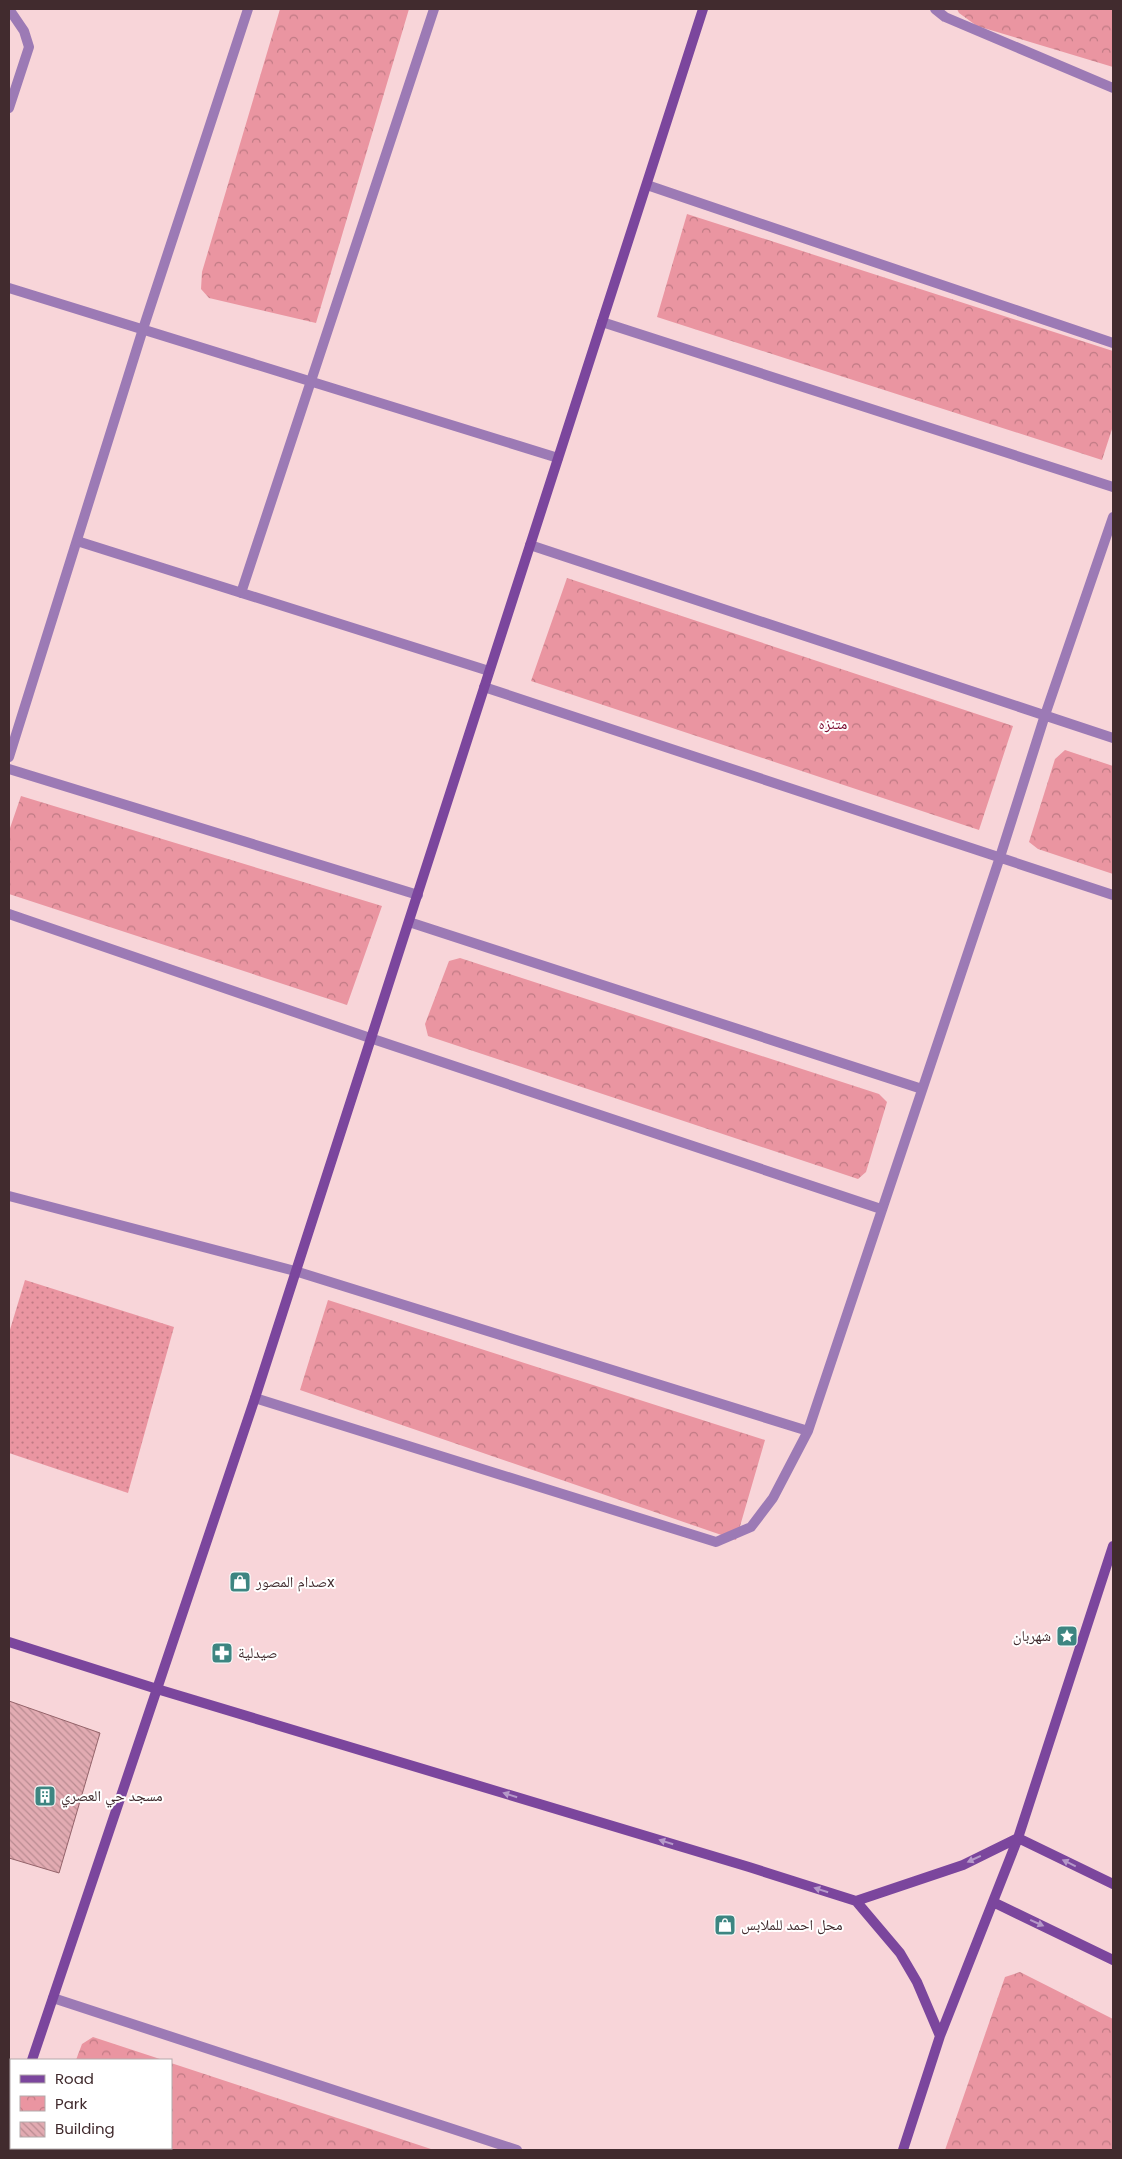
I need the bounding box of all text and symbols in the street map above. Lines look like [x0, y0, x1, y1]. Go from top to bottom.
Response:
park label: متنزه [819, 713, 848, 734]
shop icon: صدام المصورx [228, 1570, 252, 1594]
place label: صدام المصورx [255, 1571, 334, 1592]
place icon: شهربان [1055, 1624, 1079, 1648]
place label: شهربان [1013, 1625, 1051, 1646]
pharmacy icon: صيدلية [210, 1641, 234, 1665]
place label: صيدلية [238, 1642, 278, 1663]
building icon: مسجد حي العصري [33, 1784, 57, 1808]
place label: مسجد حي العصري [61, 1785, 163, 1808]
one-way arrow [502, 1790, 517, 1798]
one-way arrow [658, 1837, 673, 1845]
one-way arrow [967, 1856, 981, 1864]
one-way arrow [1062, 1859, 1077, 1867]
one-way arrow [813, 1885, 828, 1893]
shop icon: محل احمد للملابس [713, 1913, 737, 1937]
place label: محل احمد للملابس [741, 1914, 843, 1935]
one-way arrow [1030, 1919, 1044, 1927]
legend [10, 2059, 172, 2149]
text: Road [55, 2068, 94, 2089]
text: Park [55, 2093, 87, 2114]
text: Building [55, 2118, 115, 2139]

